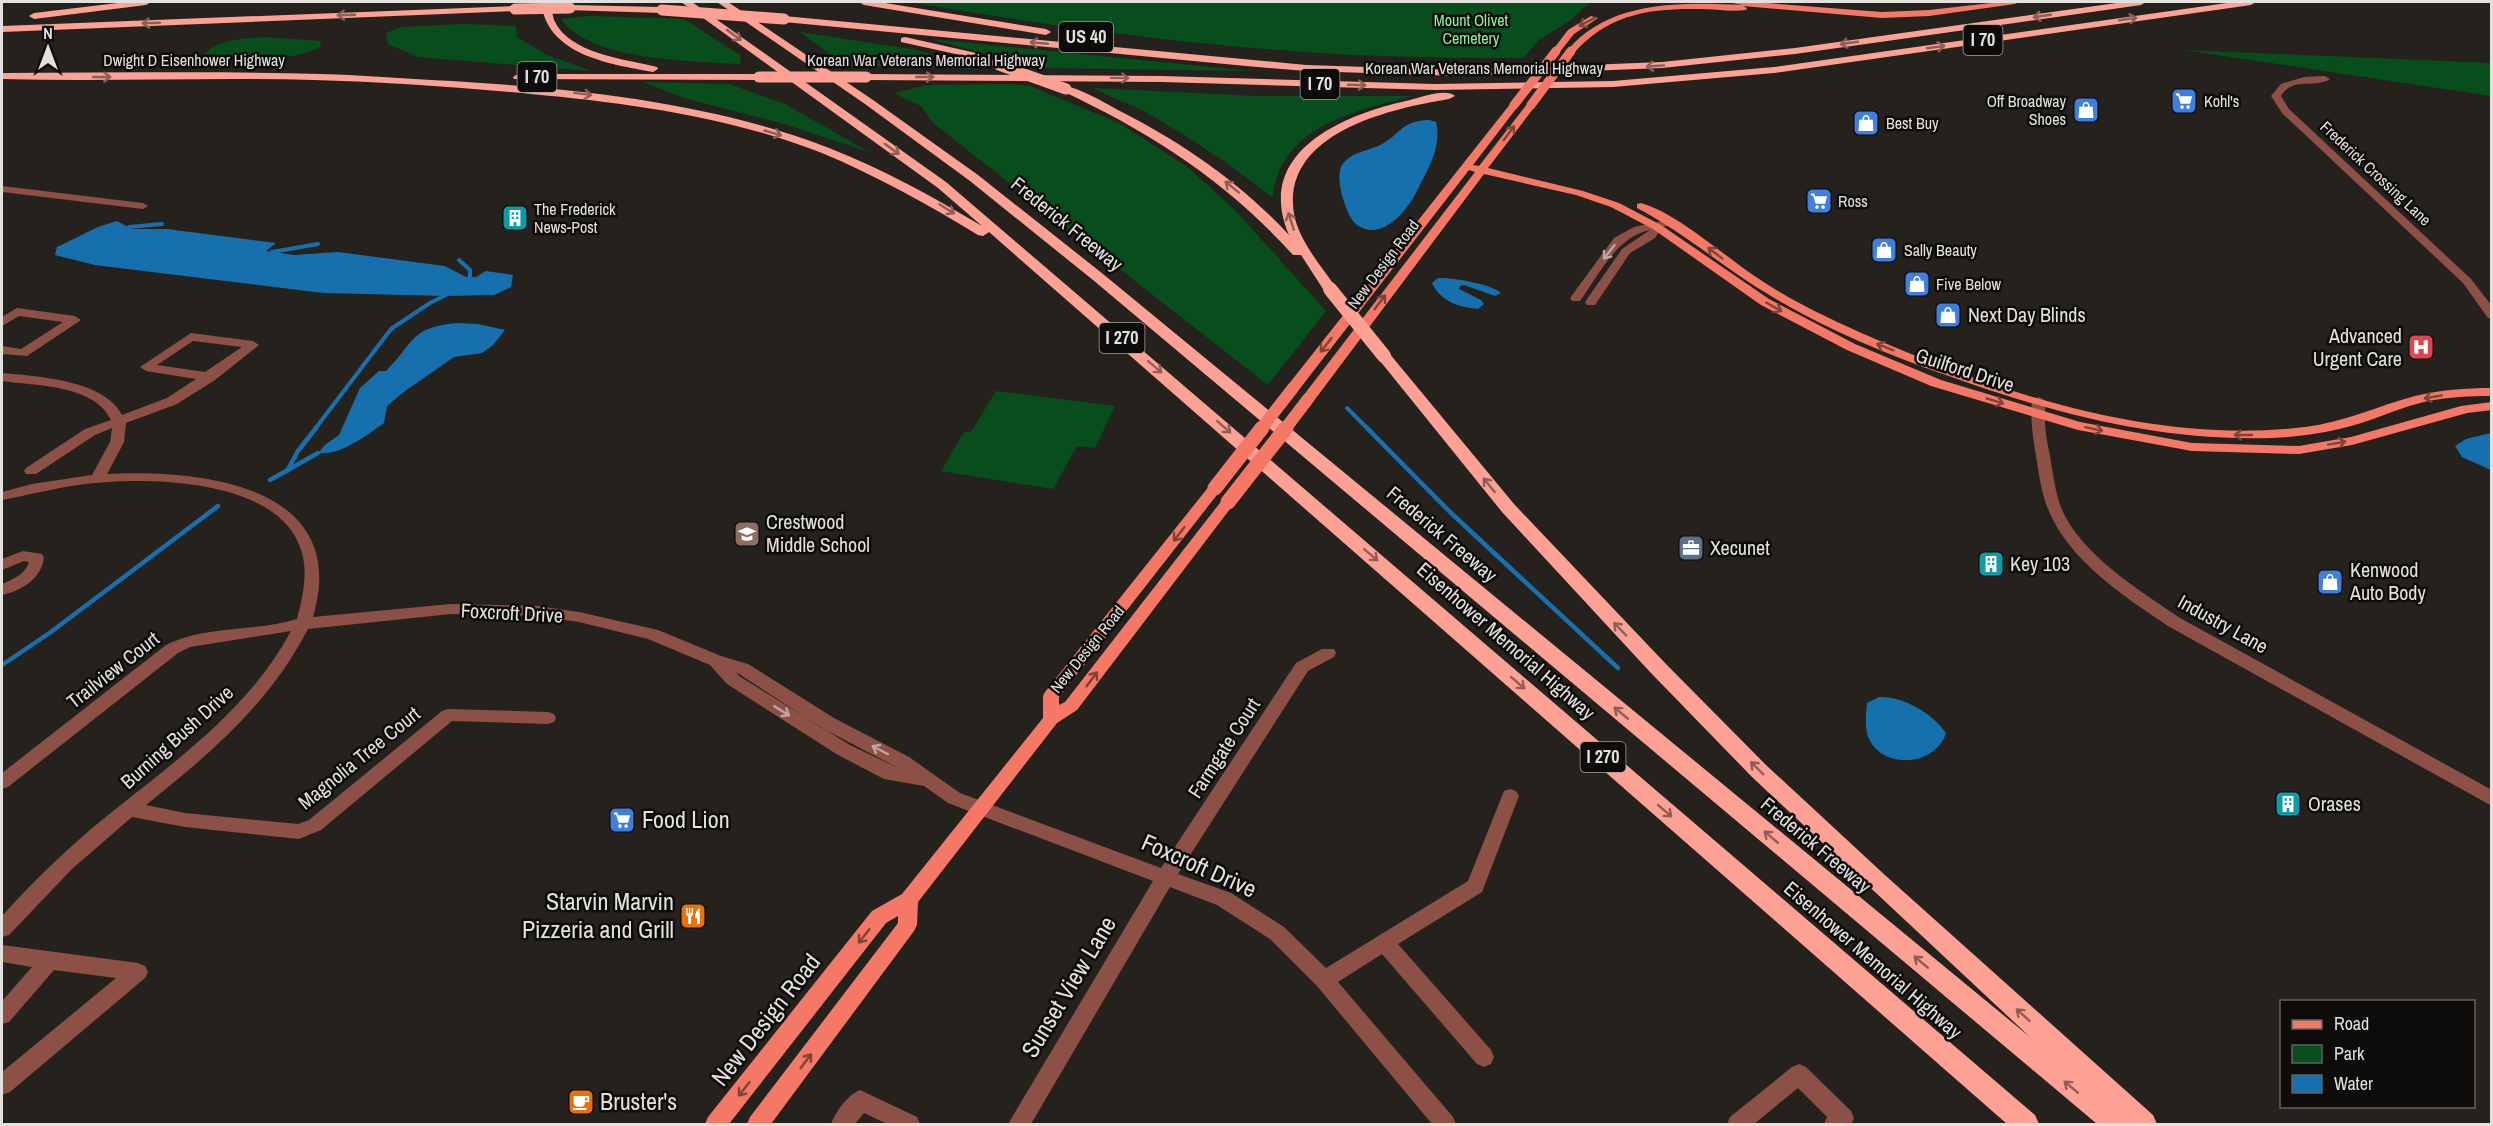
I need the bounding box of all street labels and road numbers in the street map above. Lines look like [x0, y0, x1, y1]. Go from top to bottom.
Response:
road number: US 40 [1059, 22, 1113, 52]
road number: I 70 [1964, 25, 2002, 55]
street label: Dwight D Eisenhower Highway [103, 49, 285, 71]
street label: Korean War Veterans Memorial Highway [807, 49, 1045, 71]
street label: Korean War Veterans Memorial Highway [1365, 57, 1603, 79]
road number: I 70 [518, 62, 556, 92]
road number: I 70 [1300, 69, 1340, 99]
street label: Frederick Crossing Lane [2316, 116, 2436, 230]
street label: Frederick Freeway [1006, 170, 1130, 278]
street label: New Design Road [1342, 215, 1424, 313]
road number: I 270 [1100, 323, 1144, 353]
street label: Guilford Drive [1912, 341, 2018, 398]
street label: Frederick Freeway [1381, 479, 1504, 588]
street label: Eisenhower Memorial Highway [1411, 556, 1602, 726]
street label: Industry Lane [2173, 588, 2273, 659]
street label: Foxcroft Drive [460, 596, 564, 629]
street label: New Design Road [1045, 601, 1129, 697]
street label: Trailview Court [61, 625, 165, 714]
street label: Burning Bush Drive [114, 679, 239, 795]
street label: Farmgate Court [1181, 692, 1266, 803]
street label: Magnolia Tree Court [292, 700, 426, 815]
road number: I 270 [1580, 742, 1626, 772]
street label: Frederick Freeway [1755, 790, 1878, 899]
street label: Foxcroft Drive [1137, 826, 1262, 905]
street label: Eisenhower Memorial Highway [1778, 875, 1969, 1045]
street label: Sunset View Lane [1013, 910, 1123, 1063]
street label: New Design Road [703, 947, 827, 1092]

